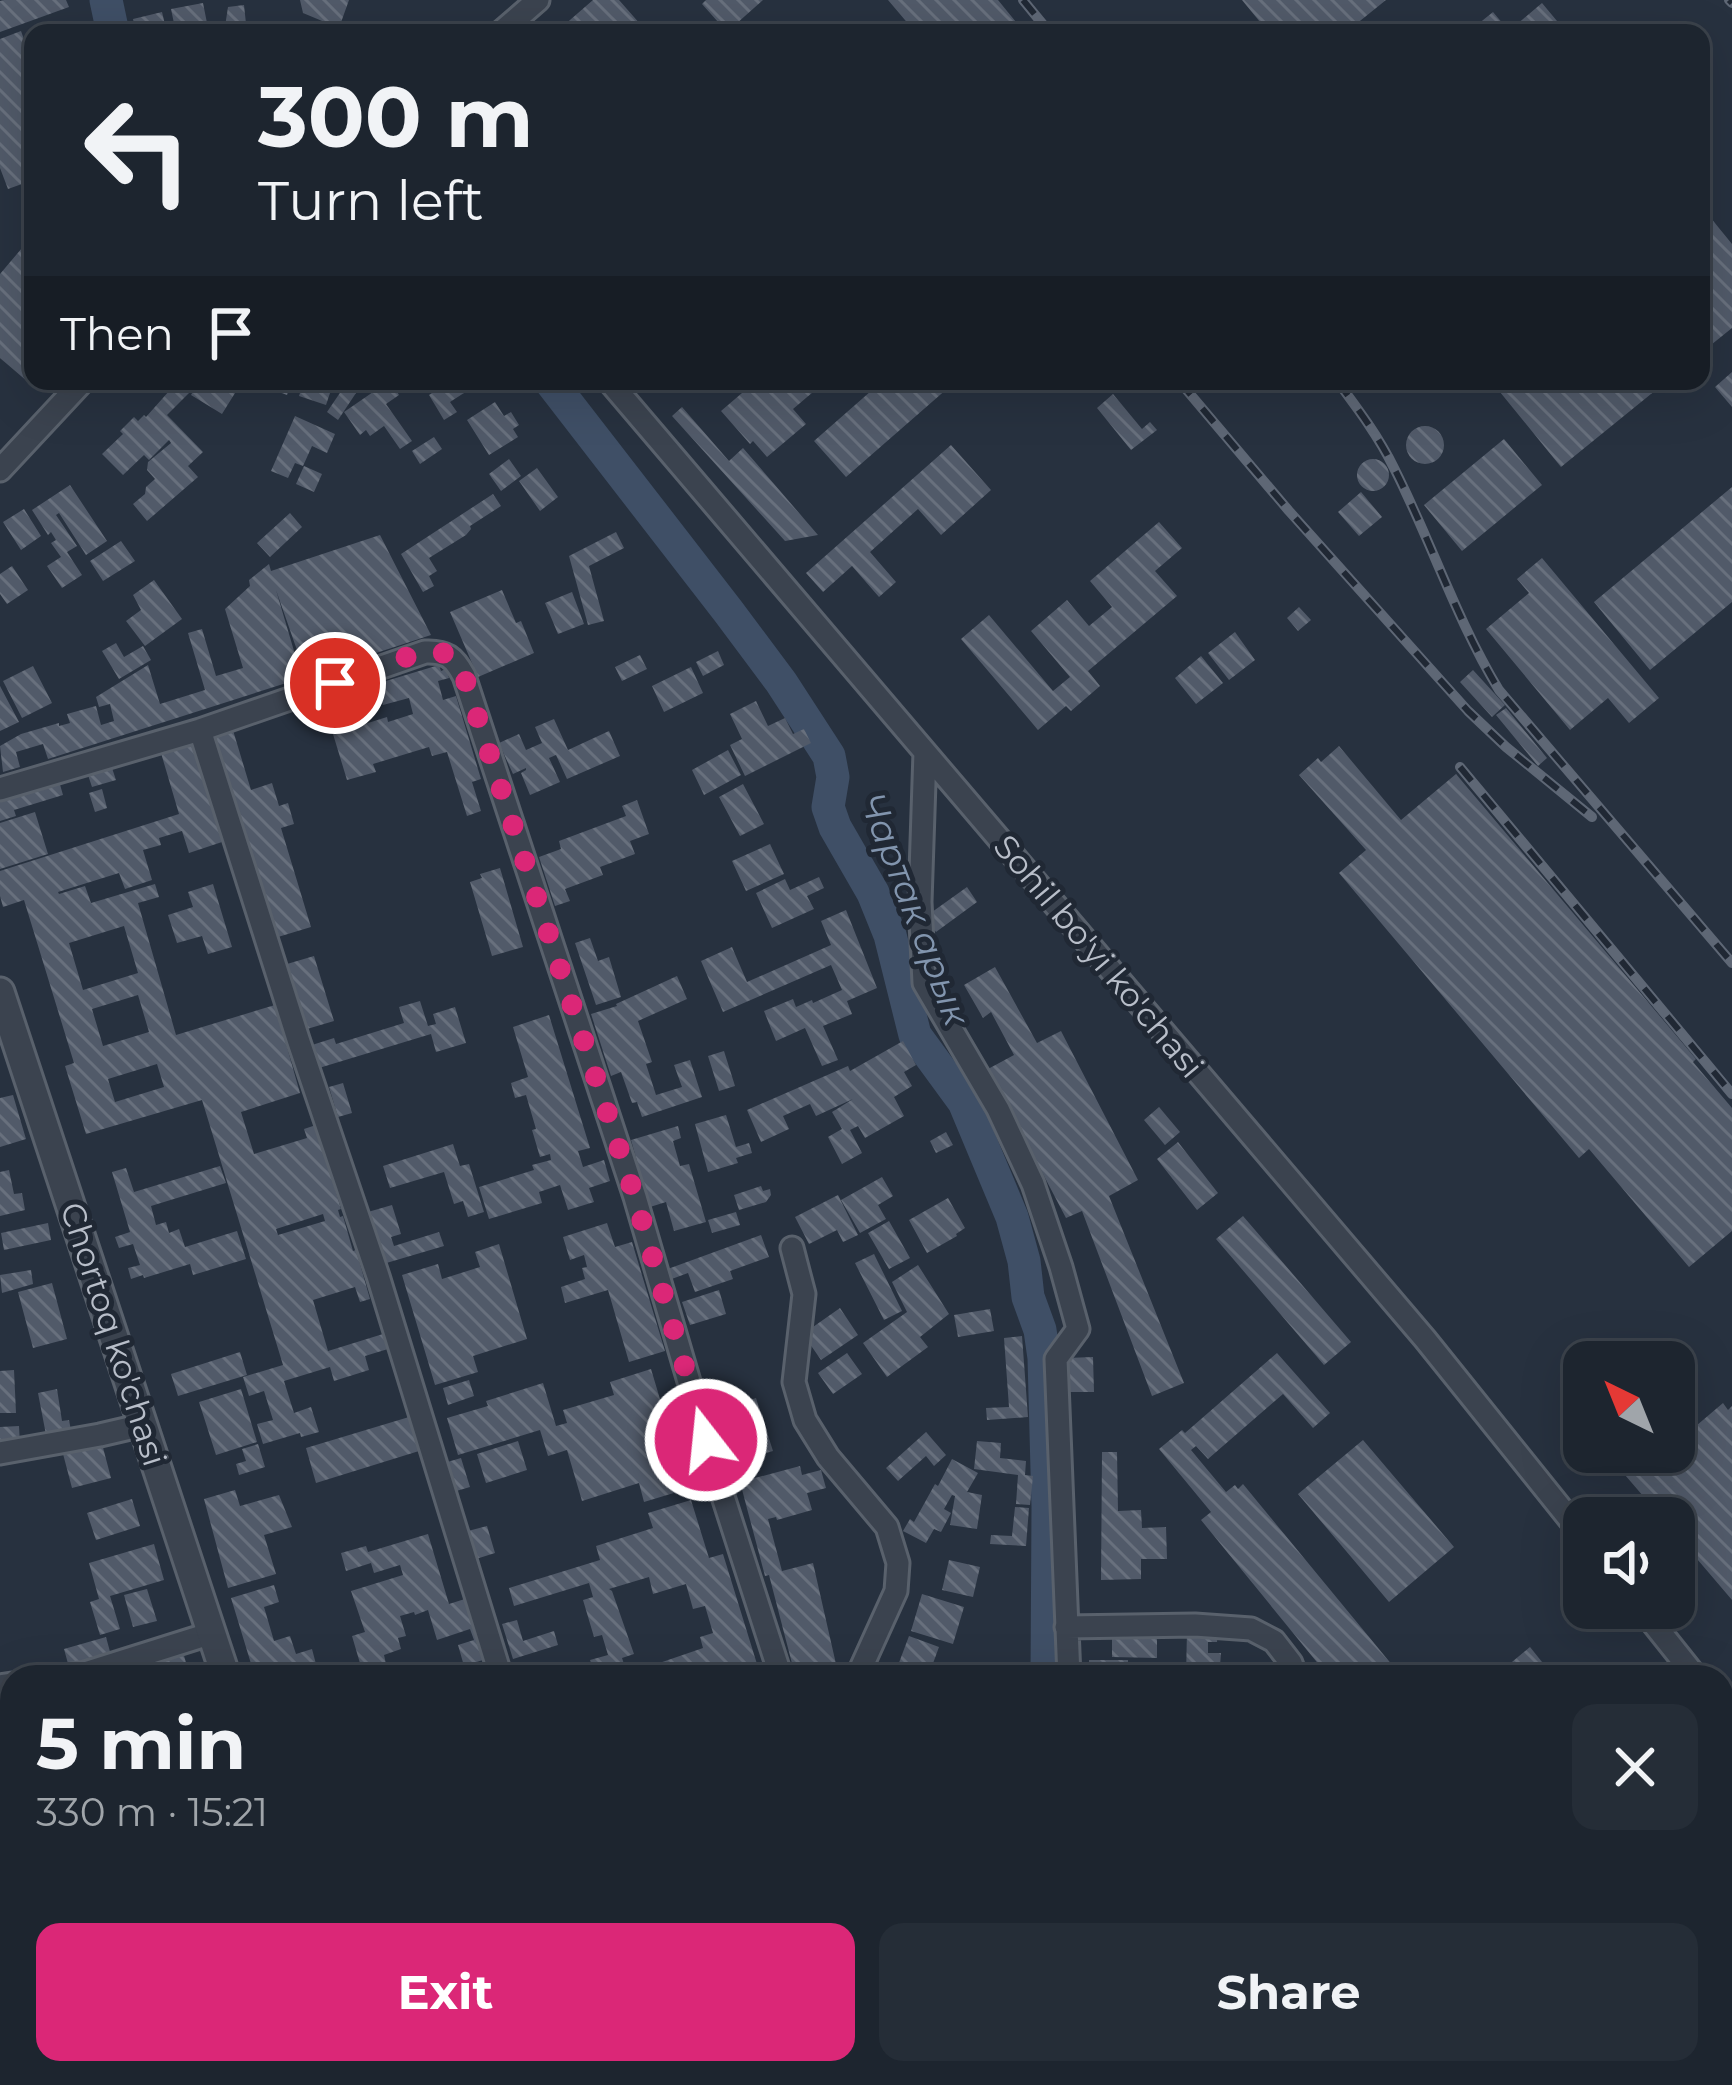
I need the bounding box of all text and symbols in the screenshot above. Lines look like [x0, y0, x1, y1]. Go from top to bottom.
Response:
text: 300 m [258, 66, 534, 168]
icon: left [60, 72, 216, 228]
text: Turn left [258, 168, 484, 234]
icon: arrive [198, 300, 264, 366]
text: Then [60, 306, 174, 361]
pin [284, 632, 386, 734]
icon: arrive [302, 650, 368, 716]
water label: Чартак арык [851, 787, 980, 1032]
street label: Sohil bo'yi ko'chasi [986, 826, 1212, 1086]
street label: Chortoq ko'chasi [52, 1197, 176, 1471]
north arrow [1563, 1341, 1695, 1473]
map controls [1563, 1341, 1695, 1629]
position arrow [643, 1377, 769, 1503]
button: sound [1563, 1497, 1695, 1629]
text: 5 min [36, 1699, 246, 1787]
button: close [1572, 1704, 1698, 1830]
text: 330 m · 15:21 [36, 1788, 268, 1836]
button: Exit [36, 1923, 855, 2061]
button: Share [879, 1923, 1698, 2061]

